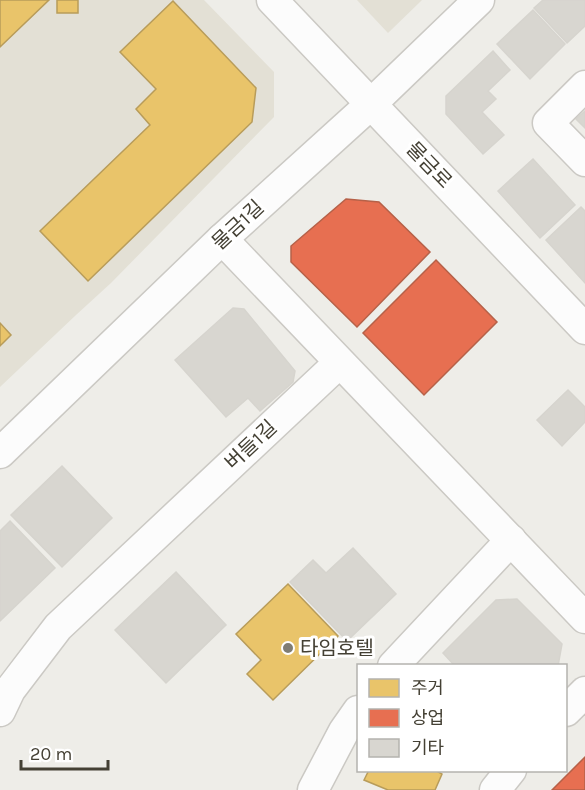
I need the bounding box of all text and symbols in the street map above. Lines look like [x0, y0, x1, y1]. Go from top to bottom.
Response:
street label: 물금로 [402, 137, 456, 193]
street label: 물금1길 [208, 196, 268, 254]
street label: 버들1길 [221, 416, 281, 474]
place label: 타임호텔 [300, 637, 374, 660]
marker: 타임호텔 [281, 641, 295, 655]
legend [357, 664, 567, 772]
text: 주거 [411, 677, 444, 699]
text: 상업 [411, 707, 444, 729]
scale bar [21, 733, 108, 771]
text: 기타 [411, 737, 445, 759]
text: 20 m [30, 743, 72, 765]

